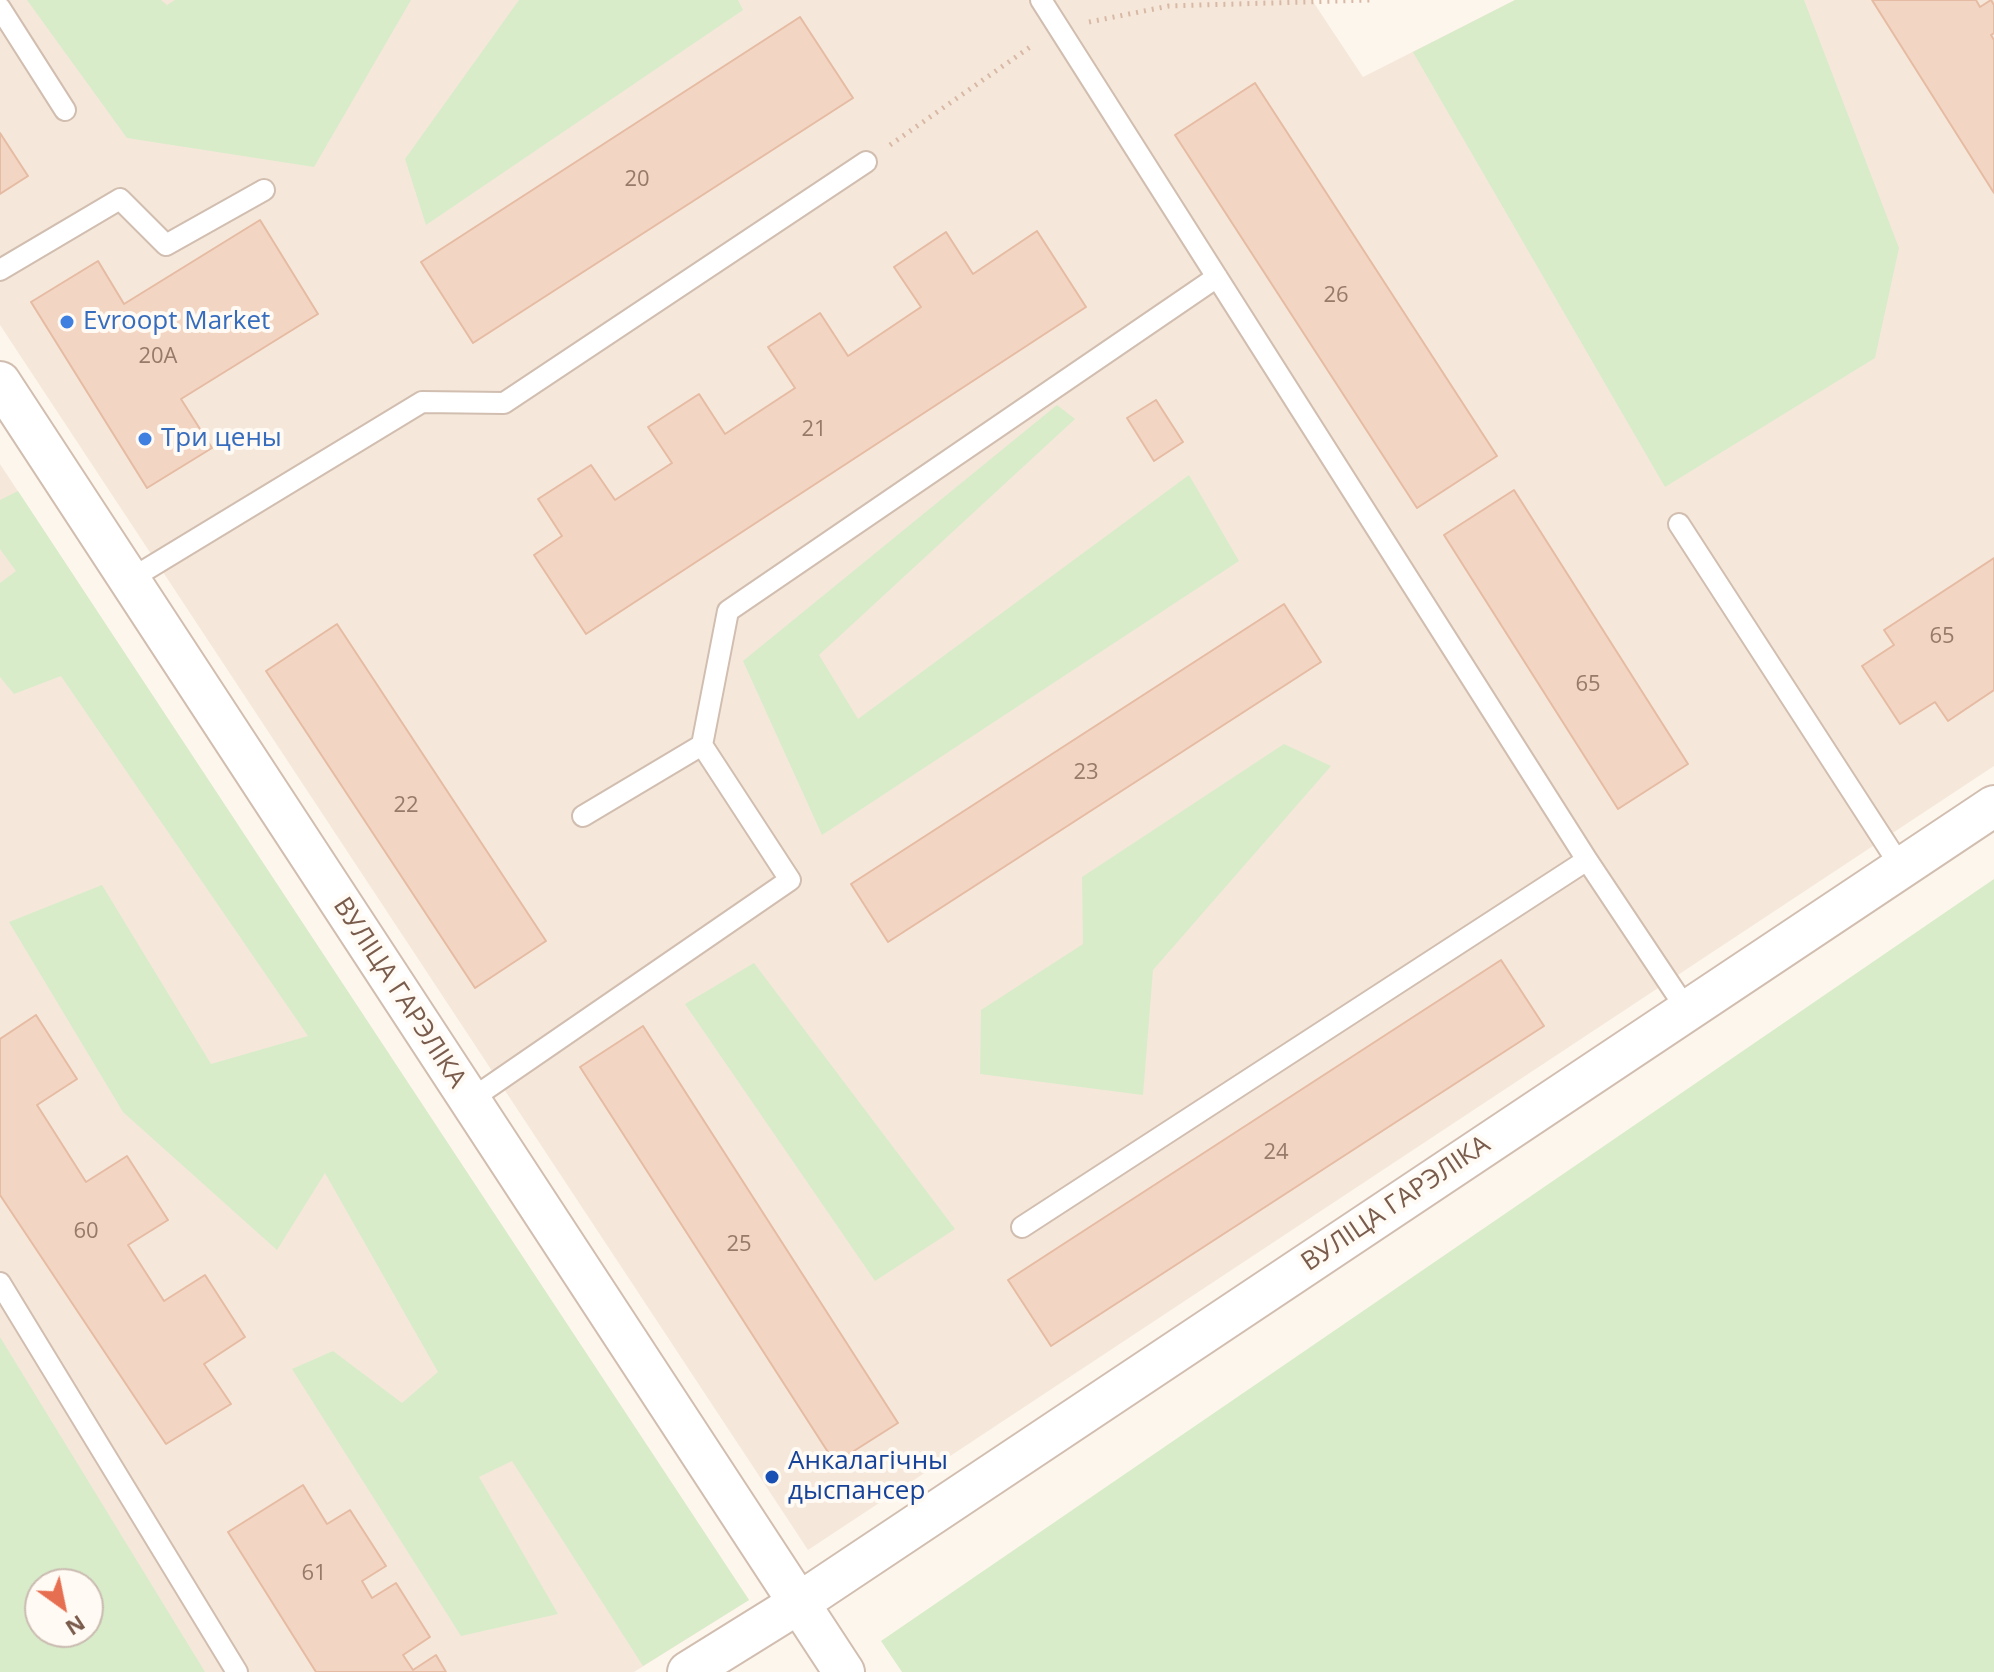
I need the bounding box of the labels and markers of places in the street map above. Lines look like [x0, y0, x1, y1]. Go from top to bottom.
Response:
place label: Evroopt Market [83, 306, 270, 338]
marker: Evroopt Market [58, 313, 76, 331]
place label: Три цены [161, 423, 282, 455]
marker: Три цены [136, 430, 154, 448]
place label: Анкалагічны дыспансер [788, 1446, 948, 1508]
marker: Анкалагічны дыспансер [763, 1468, 781, 1486]

